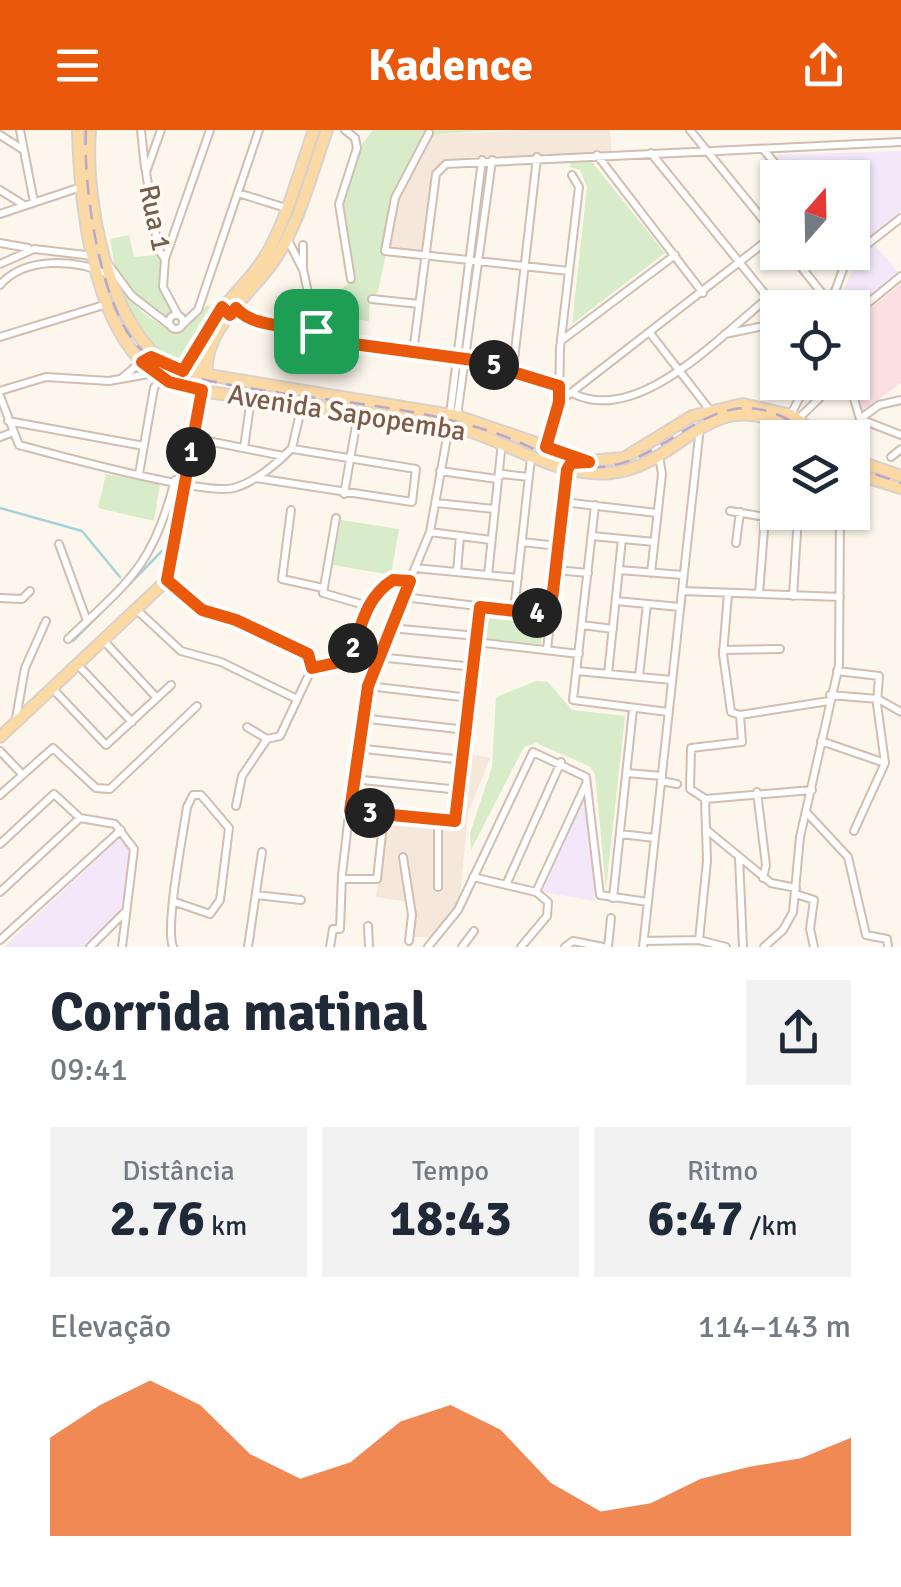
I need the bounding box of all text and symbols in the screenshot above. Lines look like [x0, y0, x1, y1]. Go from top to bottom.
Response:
icon: menu [50, 38, 105, 93]
text: Kadence [368, 38, 533, 93]
icon: share [796, 38, 851, 93]
north arrow [760, 160, 870, 270]
map controls [760, 160, 870, 530]
street label: Rua 1 [131, 182, 179, 254]
pin [274, 289, 359, 374]
button: locate [760, 290, 870, 400]
icon: arrive [289, 304, 344, 359]
pin: 5 [469, 340, 519, 390]
text: 5 [486, 348, 502, 382]
street label: Avenida Sapopemba [226, 377, 468, 449]
button: layers [760, 420, 870, 530]
pin: 1 [166, 427, 216, 477]
text: 1 [183, 435, 199, 469]
pin: 4 [512, 588, 562, 638]
text: 4 [529, 596, 545, 630]
pin: 2 [328, 623, 378, 673]
text: 2 [345, 631, 361, 665]
pin: 3 [345, 788, 395, 838]
text: 3 [362, 796, 378, 830]
text: Corrida matinal [50, 978, 428, 1046]
button: share [746, 980, 851, 1085]
text: 09:41 [50, 1050, 128, 1089]
text: Distância [122, 1154, 235, 1188]
text: Tempo [412, 1154, 489, 1188]
text: Ritmo [687, 1154, 758, 1188]
text: 2.76 [110, 1188, 205, 1250]
text: 18:43 [389, 1188, 512, 1250]
text: 6:47 [647, 1188, 743, 1250]
text: km [205, 1209, 247, 1243]
text: /km [743, 1209, 798, 1243]
text: Elevação [50, 1307, 171, 1346]
text: 114–143 m [698, 1307, 851, 1346]

